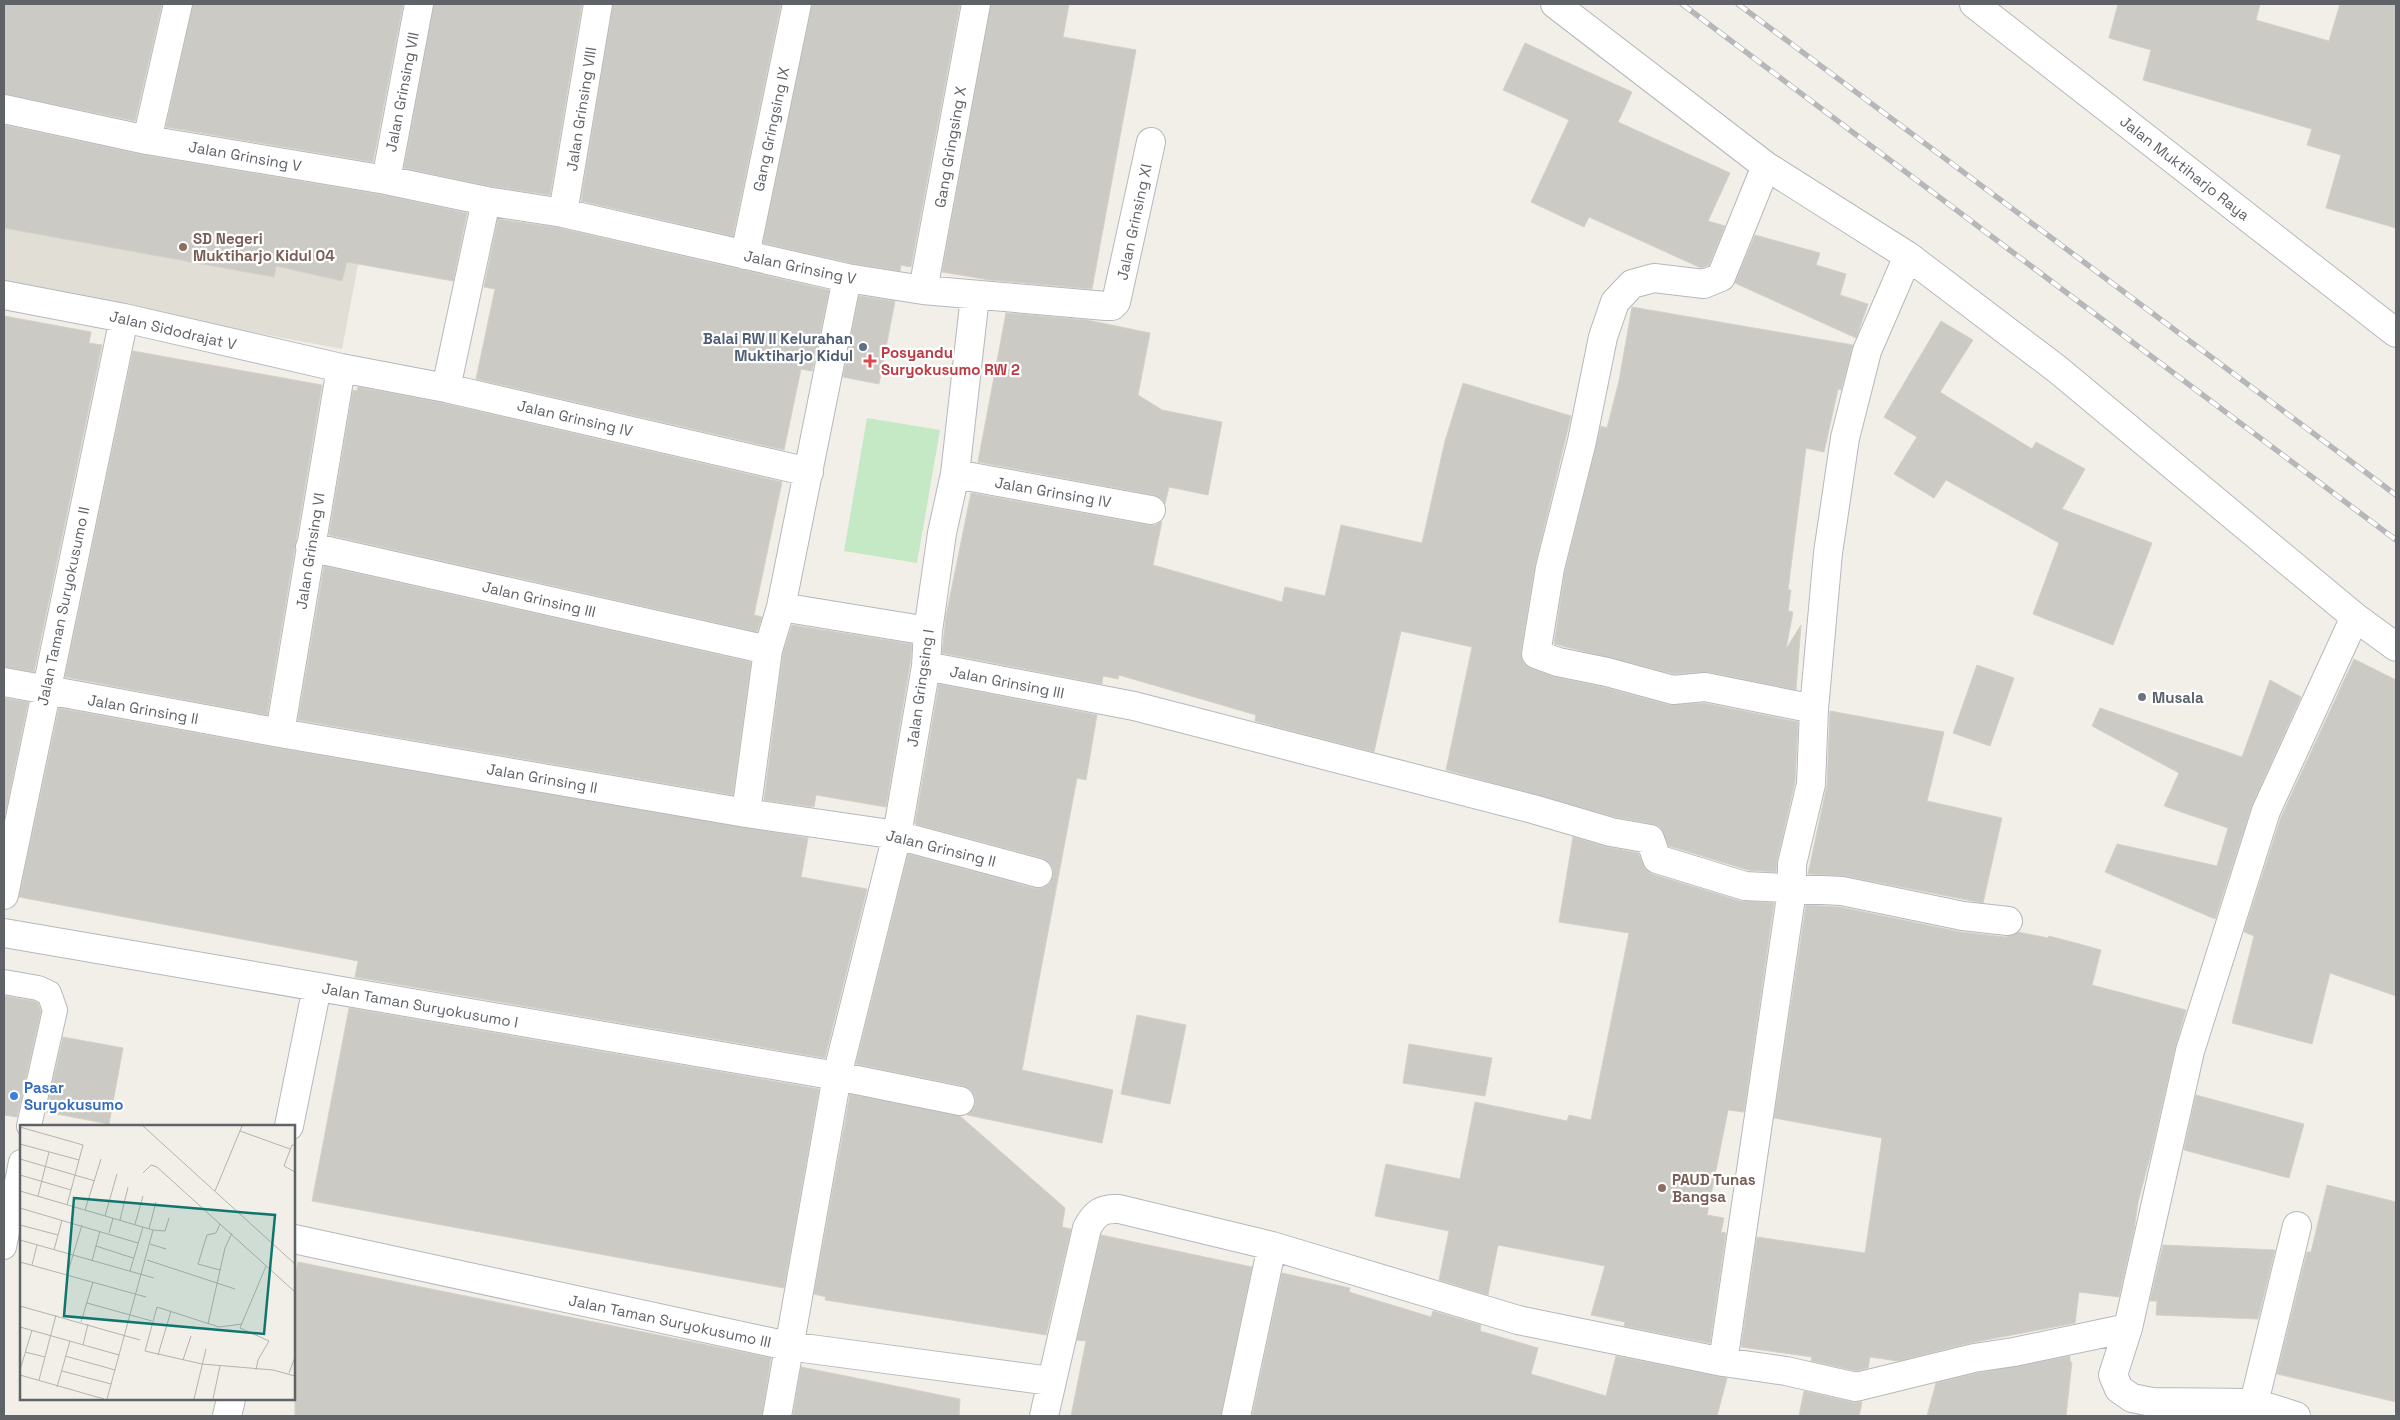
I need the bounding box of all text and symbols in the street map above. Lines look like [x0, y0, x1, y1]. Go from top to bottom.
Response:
street label: Jalan Grinsing VII [381, 31, 423, 153]
street label: Jalan Grinsing VIII [562, 46, 600, 172]
street label: Gang Gringsing IX [749, 65, 794, 193]
street label: Gang Gringsing X [930, 84, 970, 209]
street label: Jalan Muktiharjo Raya [2116, 111, 2254, 225]
street label: Jalan Grinsing V [187, 137, 303, 175]
street label: Jalan Grinsing XI [1112, 162, 1156, 282]
place label: SD Negeri Muktiharjo Kidul 04 [193, 229, 335, 265]
marker: SD Negeri Muktiharjo Kidul 04 [177, 241, 189, 253]
street label: Jalan Grinsing V [742, 246, 858, 288]
street label: Jalan Sidodrajat V [108, 306, 238, 354]
place label: Balai RW II Kelurahan Muktiharjo Kidul [703, 329, 853, 365]
marker: Balai RW II Kelurahan Muktiharjo Kidul [857, 341, 869, 353]
place label: Posyandu Suryokusumo RW 2 [881, 343, 1020, 379]
marker: Posyandu Suryokusumo RW 2 [863, 354, 877, 368]
street label: Jalan Grinsing IV [515, 395, 635, 441]
street label: Jalan Grinsing IV [993, 472, 1113, 512]
street label: Jalan Grinsing VI [291, 491, 329, 611]
street label: Jalan Taman Suryokusumo II [33, 505, 93, 707]
street label: Jalan Grinsing III [480, 577, 598, 621]
street label: Jalan Gringsing I [902, 628, 938, 748]
street label: Jalan Grinsing III [948, 662, 1066, 702]
place label: Musala [2152, 688, 2204, 707]
street label: Jalan Grinsing II [86, 690, 200, 728]
marker: Musala [2136, 691, 2148, 703]
street label: Jalan Grinsing II [485, 759, 599, 797]
street label: Jalan Grinsing II [884, 825, 998, 871]
street label: Jalan Taman Suryokusumo I [320, 978, 520, 1032]
place label: Pasar Suryokusumo [24, 1078, 123, 1114]
marker: Pasar Suryokusumo [8, 1090, 20, 1102]
inset map [20, 1125, 295, 1400]
place label: PAUD Tunas Bangsa [1672, 1170, 1756, 1206]
marker: PAUD Tunas Bangsa [1656, 1182, 1668, 1194]
street label: Jalan Taman Suryokusumo III [567, 1290, 773, 1352]

